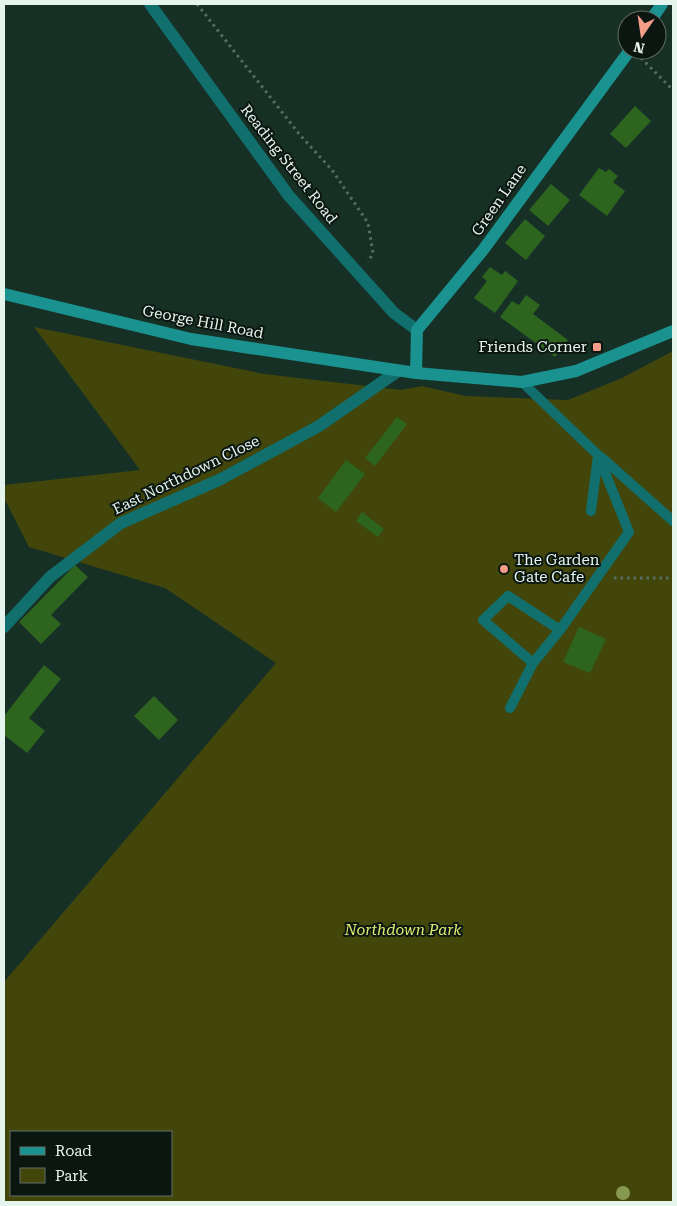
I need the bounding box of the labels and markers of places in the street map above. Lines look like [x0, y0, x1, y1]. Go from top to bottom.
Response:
place label: Friends Corner [478, 338, 587, 356]
marker: Friends Corner [591, 341, 603, 353]
place label: The Garden Gate Cafe [514, 551, 600, 586]
marker: The Garden Gate Cafe [498, 563, 510, 575]

